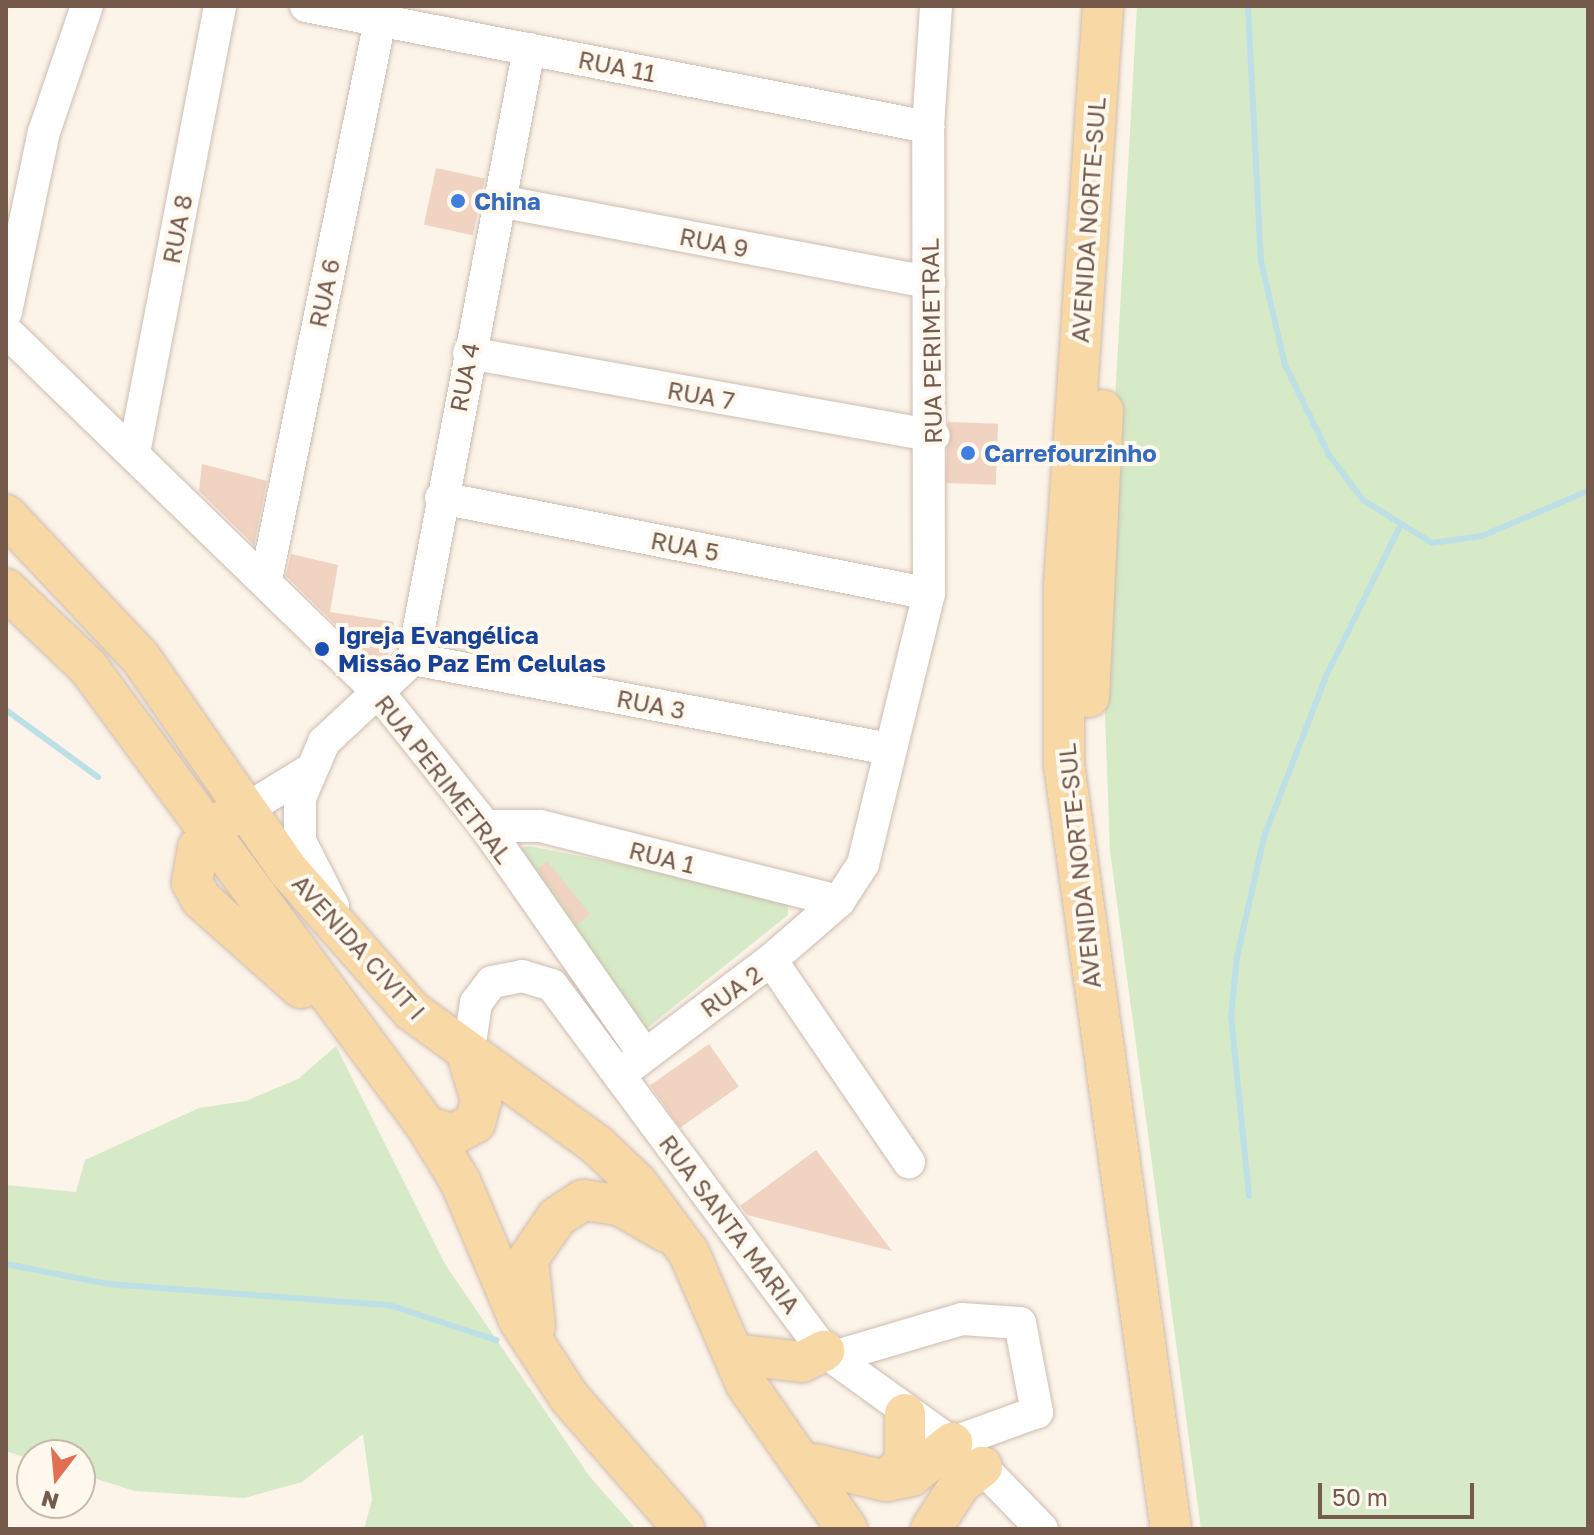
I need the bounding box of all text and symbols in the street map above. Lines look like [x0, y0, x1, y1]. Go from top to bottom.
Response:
street label: RUA 11 [576, 44, 658, 88]
street label: AVENIDA NORTE-SUL [1065, 96, 1111, 344]
place label: China [474, 187, 541, 215]
street label: RUA 8 [156, 192, 198, 266]
marker: China [449, 192, 467, 210]
street label: RUA 9 [677, 221, 751, 263]
street label: RUA PERIMETRAL [915, 238, 947, 444]
street label: RUA 6 [303, 256, 345, 330]
street label: RUA 4 [443, 340, 485, 414]
street label: RUA 7 [665, 375, 737, 415]
place label: Carrefourzinho [984, 439, 1157, 467]
marker: Carrefourzinho [959, 444, 977, 462]
street label: RUA 5 [648, 525, 722, 567]
place label: Igreja Evangélica Missão Paz Em Celulas [338, 621, 606, 677]
marker: Igreja Evangélica Missão Paz Em Celulas [313, 640, 331, 658]
street label: RUA 3 [614, 683, 688, 725]
street label: RUA PERIMETRAL [369, 689, 519, 869]
street label: AVENIDA NORTE-SUL [1052, 742, 1106, 990]
street label: RUA 1 [626, 835, 698, 879]
street label: AVENIDA CIVIT I [287, 869, 431, 1025]
street label: RUA 2 [695, 959, 767, 1023]
street label: RUA SANTA MARIA [653, 1129, 807, 1319]
north arrow [16, 1439, 96, 1519]
scale bar [1322, 1467, 1478, 1517]
text: 50 m [1332, 1482, 1388, 1511]
text: N [38, 1485, 62, 1516]

